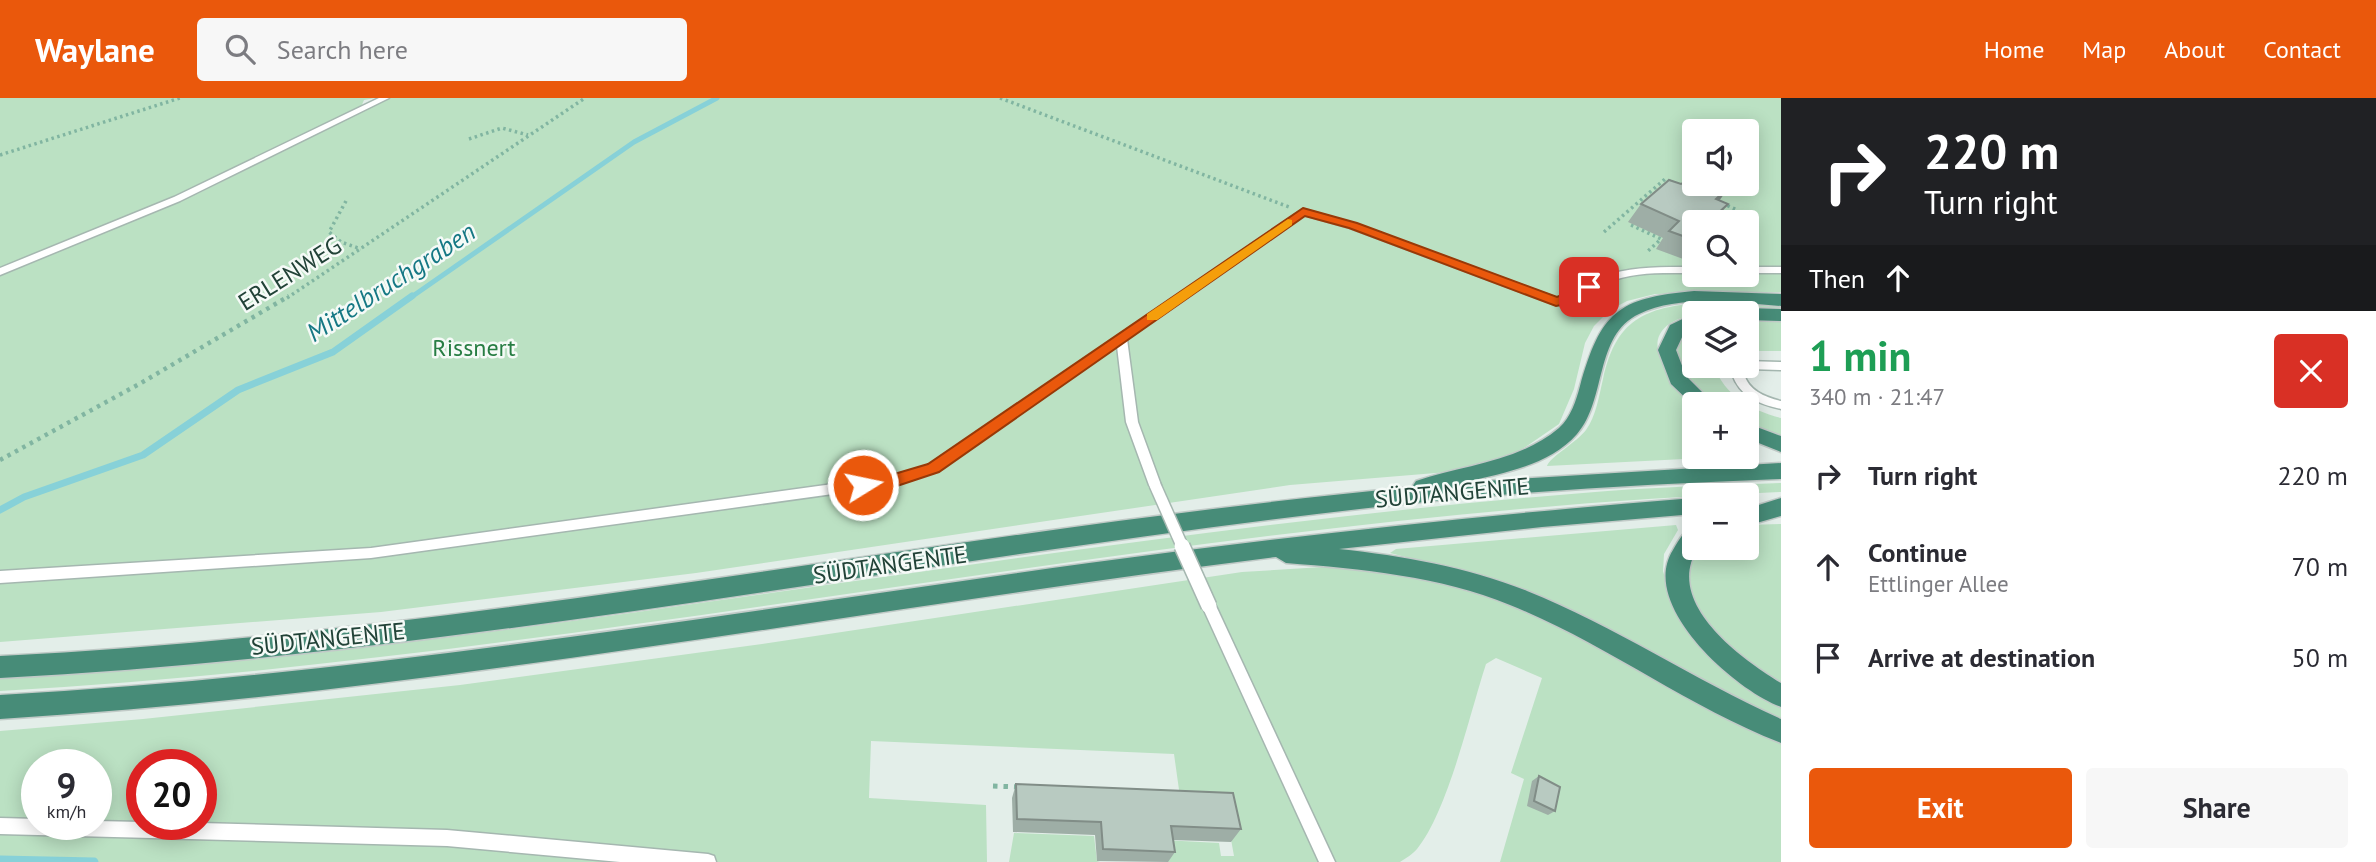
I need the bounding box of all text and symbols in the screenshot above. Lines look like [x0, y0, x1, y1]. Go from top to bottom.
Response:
search box [197, 18, 687, 81]
text: Waylane [35, 28, 155, 71]
icon: search [221, 30, 259, 68]
text: Search here [277, 33, 408, 66]
text: Home [1984, 34, 2044, 65]
text: Map [2082, 34, 2126, 65]
text: About [2164, 34, 2225, 65]
text: Contact [2263, 34, 2341, 65]
map controls [1682, 119, 1759, 560]
button: sound [1682, 119, 1759, 196]
text: 220 m [1924, 119, 2059, 183]
icon: right [1809, 126, 1900, 217]
text: Turn right [1924, 181, 2058, 223]
button: search [1682, 210, 1759, 287]
water label: Mittelbruchgraben [300, 215, 482, 349]
street label: ERLENWEG [232, 230, 347, 317]
pin [1559, 257, 1619, 317]
icon: ahead [1879, 259, 1917, 297]
text: Then [1809, 262, 1865, 295]
icon: arrive [1570, 268, 1608, 306]
button: layers [1682, 301, 1759, 378]
text: 1 min [1809, 328, 1911, 383]
park label: Rissnert [432, 332, 516, 363]
button: close [2274, 334, 2348, 408]
text: 340 m · 21:47 [1809, 382, 1945, 411]
button: + [1682, 392, 1759, 469]
position arrow [826, 448, 900, 522]
icon: right [1809, 457, 1847, 495]
text: Turn right [1868, 459, 1977, 492]
text: 220 m [2277, 459, 2348, 492]
street label: SÜDTANGENTE [1374, 470, 1530, 515]
button: − [1682, 483, 1759, 560]
text: Continue [1868, 536, 1967, 569]
street label: SÜDTANGENTE [811, 538, 969, 591]
icon: ahead [1809, 548, 1847, 586]
text: 70 m [2292, 550, 2348, 583]
text: Ettlinger Allee [1868, 569, 2009, 598]
street label: SÜDTANGENTE [249, 615, 407, 662]
icon: arrive [1809, 639, 1847, 677]
text: Arrive at destination [1868, 641, 2095, 674]
text: 50 m [2292, 641, 2348, 674]
speed limit sign: 20 [126, 749, 217, 840]
text: 9 [57, 762, 76, 808]
button: Exit [1809, 768, 2072, 848]
button: Share [2086, 768, 2348, 848]
text: km/h [47, 800, 86, 823]

